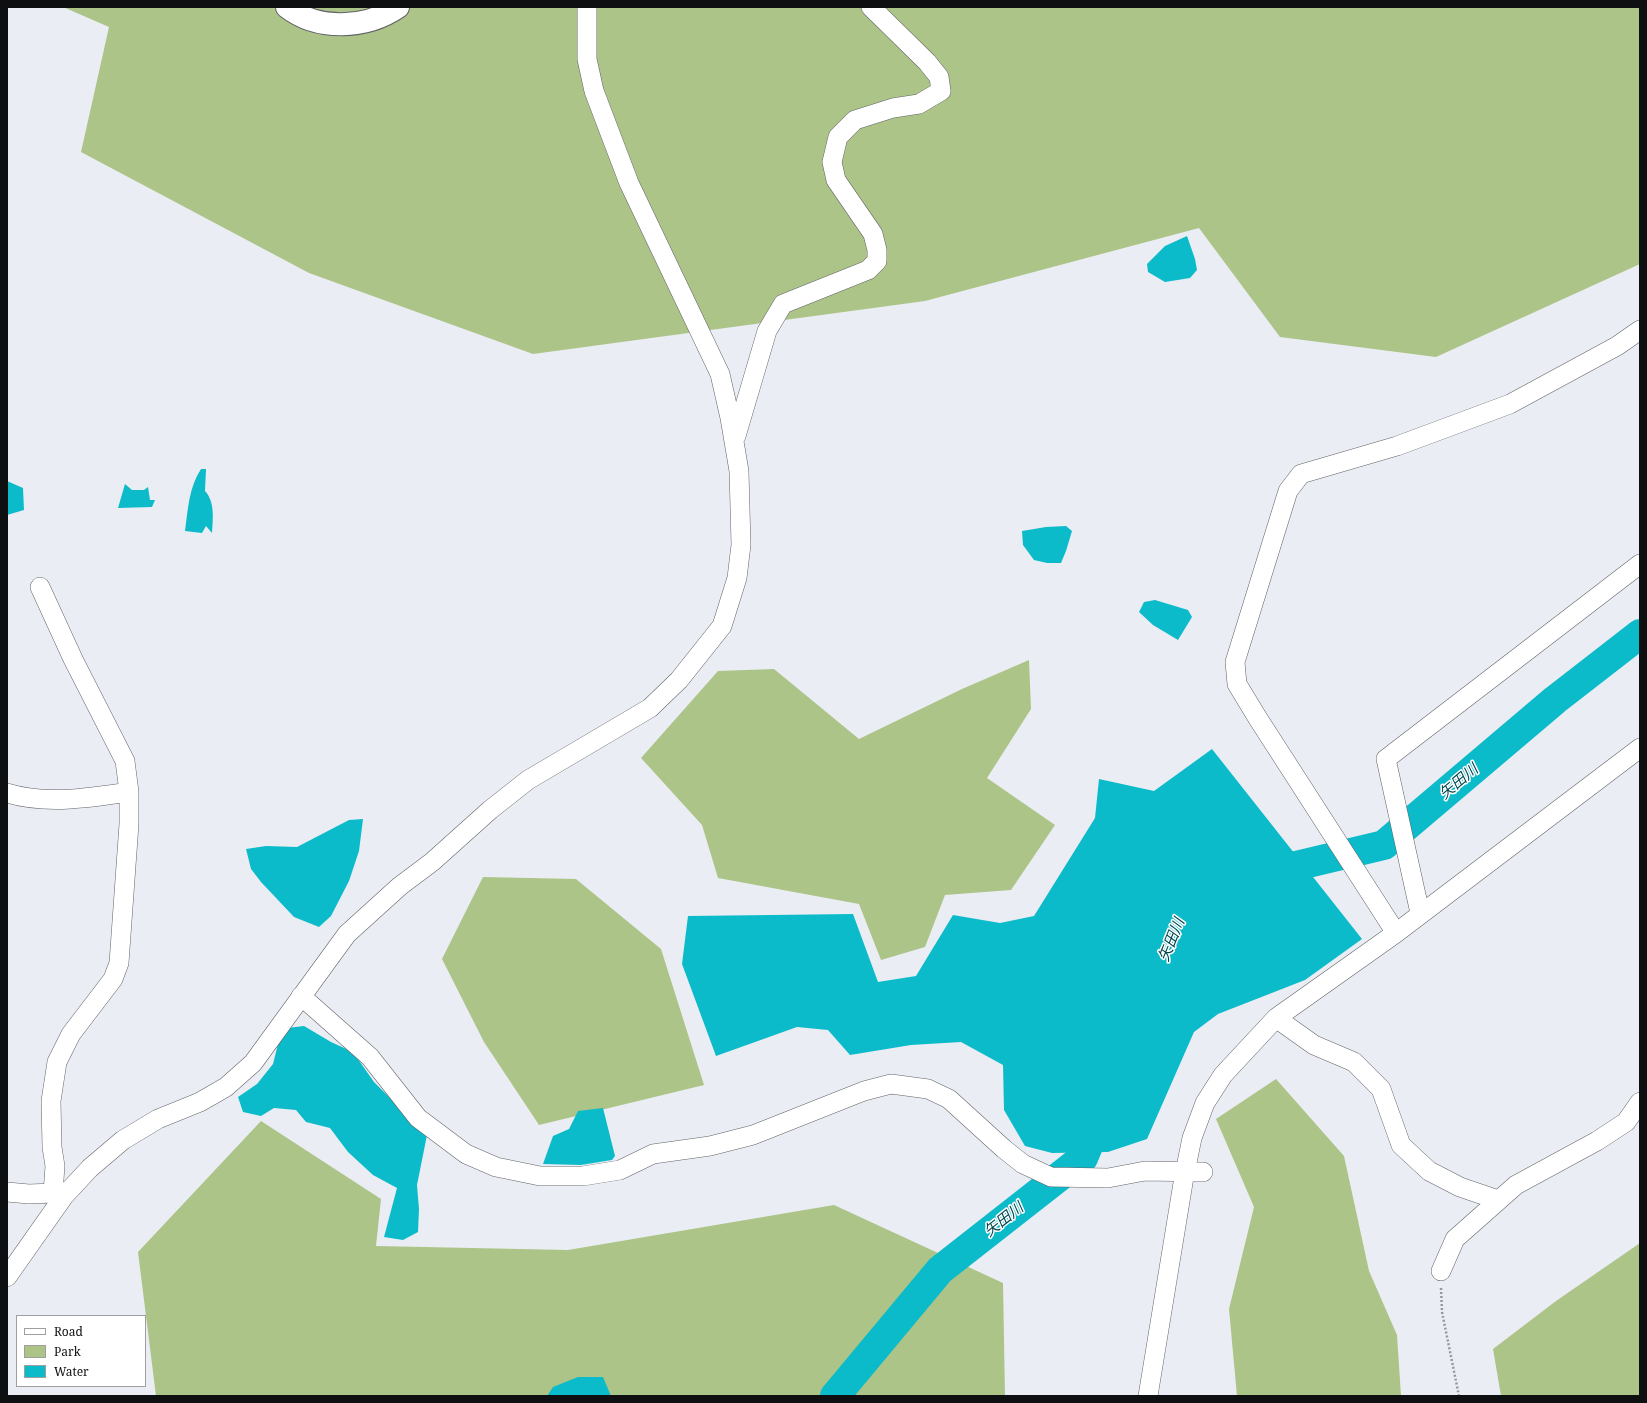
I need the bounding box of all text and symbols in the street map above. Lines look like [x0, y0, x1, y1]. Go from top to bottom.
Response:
water label: 矢田川 [1436, 761, 1482, 803]
water label: 矢田川 [1155, 916, 1189, 964]
water label: 矢田川 [981, 1199, 1027, 1241]
legend [16, 1315, 146, 1387]
text: Road [54, 1323, 83, 1340]
text: Park [54, 1343, 81, 1360]
text: Water [54, 1363, 89, 1380]

